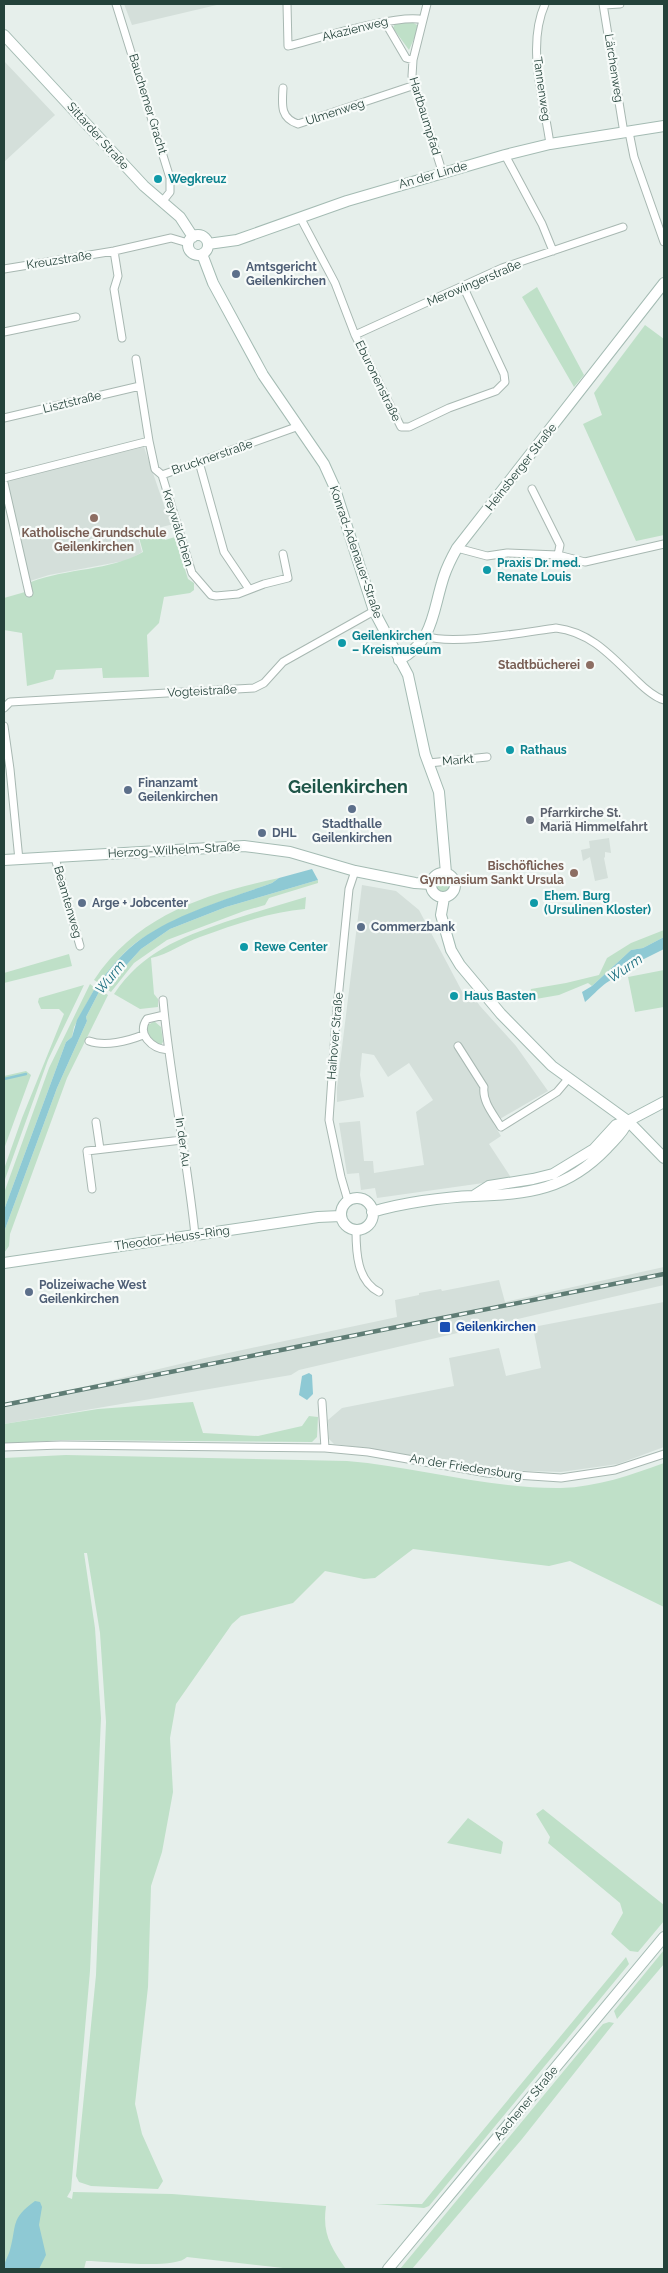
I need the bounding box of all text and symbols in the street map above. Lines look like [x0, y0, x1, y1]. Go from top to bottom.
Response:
street label: Akazienweg [321, 14, 389, 44]
street label: Lärchenweg [602, 33, 626, 103]
street label: Bauchemer Gracht [126, 52, 170, 156]
street label: Tannenweg [531, 56, 553, 122]
street label: Hartbaumpfad [406, 75, 444, 157]
street label: Ulmenweg [304, 96, 366, 128]
street label: Sittarder Straße [64, 100, 132, 172]
street label: An der Linde [397, 159, 469, 191]
place label: Wegkreuz [168, 172, 226, 186]
marker: Wegkreuz [152, 173, 164, 185]
street label: Kreuzstraße [25, 248, 93, 272]
street label: Merowingerstraße [425, 257, 523, 309]
place label: Amtsgericht Geilenkirchen [246, 260, 326, 288]
marker: Amtsgericht Geilenkirchen [230, 268, 242, 280]
street label: Eburonenstraße [352, 338, 404, 424]
street label: Lisztstraße [41, 388, 103, 416]
street label: Heinsberger Straße [483, 421, 559, 513]
street label: Brucknerstraße [170, 437, 254, 477]
street label: Konrad-Adenauer-Straße [327, 484, 385, 620]
street label: Kreywäldchen [160, 488, 196, 568]
marker: Katholische Grundschule Geilenkirchen [88, 512, 100, 524]
place label: Katholische Grundschule Geilenkirchen [22, 526, 166, 554]
place label: Praxis Dr. med. Renate Louis [497, 556, 581, 584]
marker: Praxis Dr. med. Renate Louis [481, 564, 493, 576]
place label: Geilenkirchen – Kreismuseum [352, 629, 441, 657]
marker: Geilenkirchen – Kreismuseum [336, 637, 348, 649]
place label: Stadtbücherei [498, 658, 580, 672]
marker: Stadtbücherei [584, 659, 596, 671]
street label: Vogteistraße [167, 682, 237, 700]
place label: Rathaus [520, 743, 567, 757]
marker: Rathaus [504, 744, 516, 756]
street label: Markt [442, 752, 474, 768]
place label: Finanzamt Geilenkirchen [138, 776, 218, 804]
district label: Geilenkirchen [288, 776, 408, 797]
marker: Finanzamt Geilenkirchen [122, 784, 134, 796]
marker: Stadthalle Geilenkirchen [346, 803, 358, 815]
place label: Pfarrkirche St. Mariä Himmelfahrt [540, 806, 648, 834]
marker: Pfarrkirche St. Mariä Himmelfahrt [524, 814, 536, 826]
place label: Stadthalle Geilenkirchen [312, 817, 392, 845]
place label: DHL [272, 826, 297, 840]
marker: DHL [256, 827, 268, 839]
street label: Herzog-Wilhelm-Straße [108, 840, 240, 860]
place label: Bischöfliches Gymnasium Sankt Ursula [420, 859, 564, 887]
street label: Beamtenweg [51, 864, 85, 940]
marker: Bischöfliches Gymnasium Sankt Ursula [568, 867, 580, 879]
place label: Ehem. Burg (Ursulinen Kloster) [544, 889, 651, 917]
place label: Arge + Jobcenter [92, 896, 188, 910]
marker: Arge + Jobcenter [76, 897, 88, 909]
marker: Ehem. Burg (Ursulinen Kloster) [528, 897, 540, 909]
place label: Commerzbank [371, 920, 455, 934]
marker: Commerzbank [355, 921, 367, 933]
place label: Rewe Center [254, 940, 328, 954]
marker: Rewe Center [238, 941, 250, 953]
water label: Wurm [605, 951, 645, 985]
water label: Wurm [92, 957, 128, 997]
place label: Haus Basten [464, 989, 536, 1003]
marker: Haus Basten [448, 990, 460, 1002]
street label: Haihover Straße [324, 992, 346, 1080]
street label: In der Au [173, 1117, 193, 1167]
street label: Theodor-Heuss-Ring [113, 1223, 231, 1253]
place label: Polizeiwache West Geilenkirchen [39, 1278, 147, 1306]
marker: Polizeiwache West Geilenkirchen [23, 1286, 35, 1298]
marker: Geilenkirchen [438, 1320, 452, 1334]
place label: Geilenkirchen [456, 1320, 536, 1334]
street label: An der Friedensburg [409, 1451, 523, 1483]
street label: Aachener Straße [491, 2063, 561, 2143]

